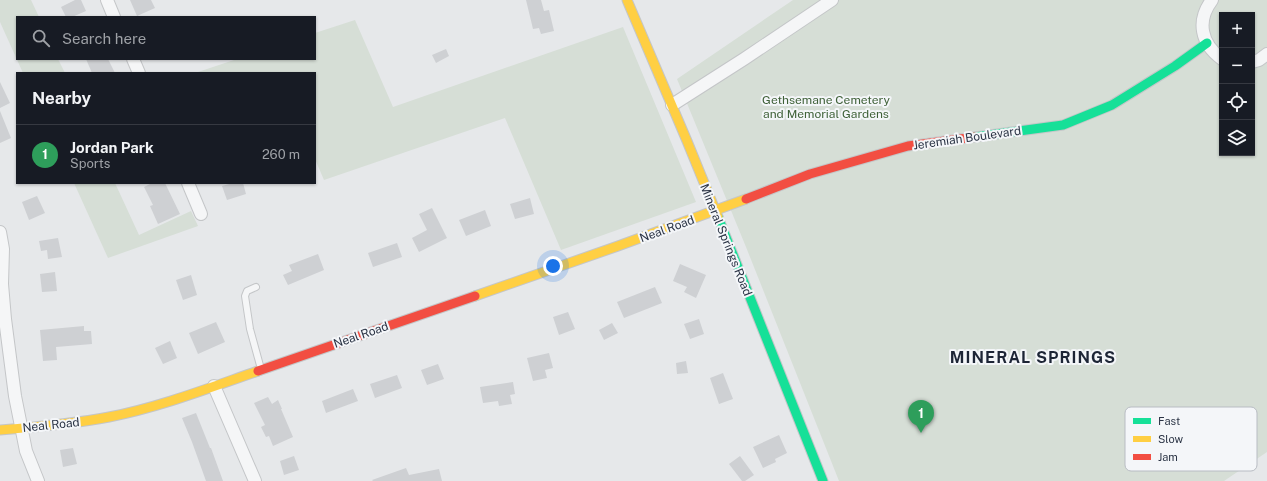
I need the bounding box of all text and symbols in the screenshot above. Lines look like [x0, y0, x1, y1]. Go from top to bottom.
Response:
map controls [1219, 12, 1255, 156]
button: + [1219, 12, 1255, 48]
search box [16, 16, 316, 60]
icon: search [30, 27, 52, 49]
text: Search here [62, 30, 146, 47]
button: − [1219, 48, 1255, 84]
button: locate [1219, 84, 1255, 120]
text: Nearby [32, 88, 91, 108]
park label: Gethsemane Cemetery and Memorial Gardens [762, 93, 890, 121]
button: layers [1219, 120, 1255, 156]
street label: Jeremiah Boulevard [912, 123, 1022, 153]
text: Jordan Park [70, 139, 154, 156]
text: 1 [42, 147, 48, 162]
text: 260 m [262, 147, 300, 162]
text: Sports [70, 156, 110, 171]
street label: Mineral Springs Road [697, 182, 755, 298]
street label: Neal Road [638, 213, 696, 245]
your location [543, 256, 563, 276]
street label: Neal Road [332, 319, 390, 351]
district label: MINERAL SPRINGS [950, 348, 1116, 367]
pin: 1 [908, 400, 934, 433]
legend [1125, 407, 1257, 471]
street label: Neal Road [22, 415, 80, 435]
text: Fast [1158, 415, 1180, 427]
text: Slow [1158, 433, 1184, 445]
text: Jam [1158, 451, 1178, 463]

